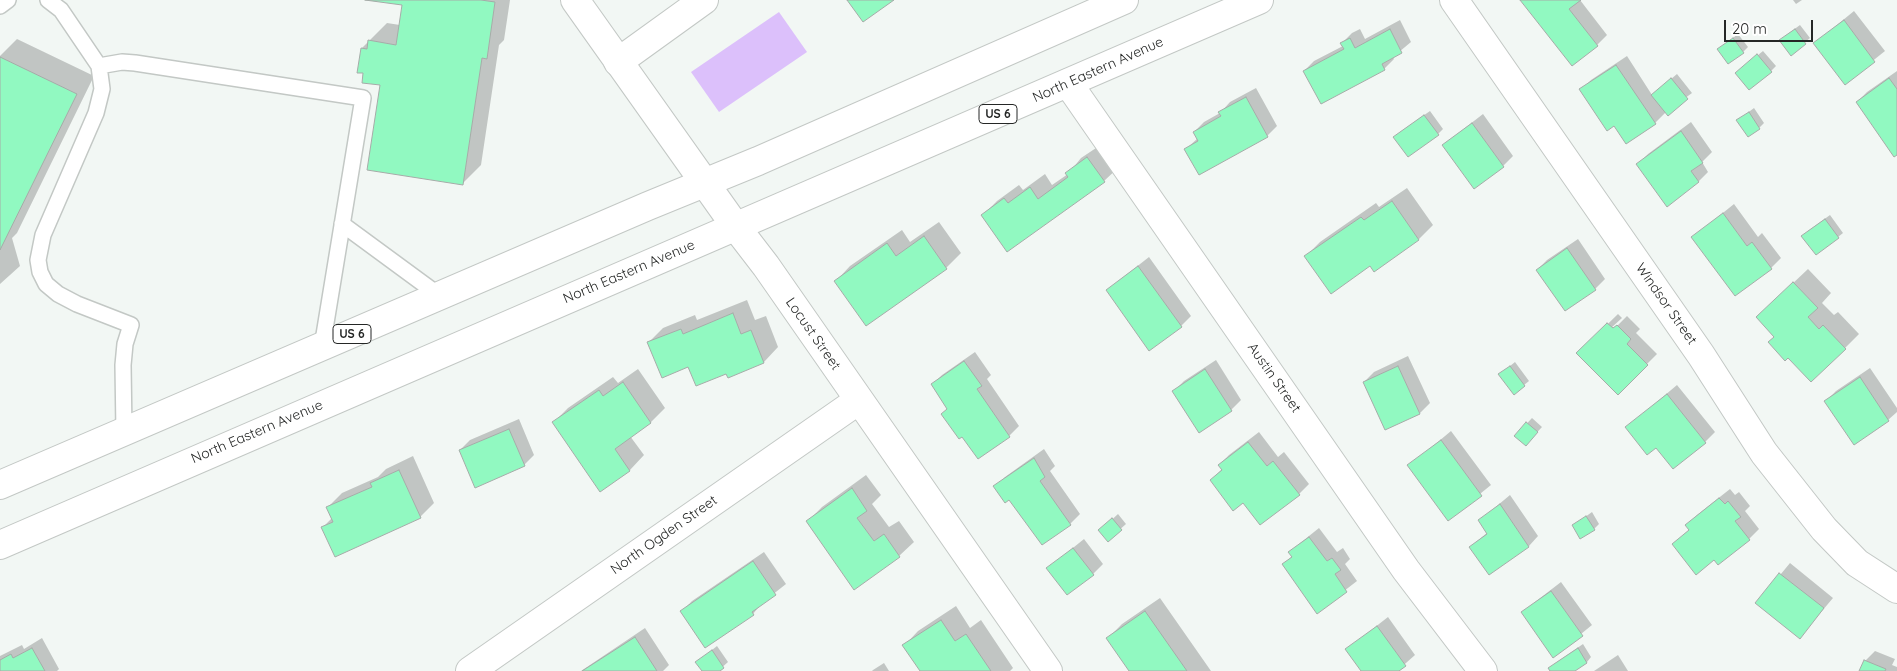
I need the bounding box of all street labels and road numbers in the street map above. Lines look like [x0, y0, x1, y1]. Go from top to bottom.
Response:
street label: North Eastern Avenue [1030, 34, 1166, 106]
road number: US 6 [979, 105, 1017, 124]
street label: North Eastern Avenue [561, 237, 697, 307]
street label: Windsor Street [1632, 260, 1700, 348]
street label: Locust Street [782, 295, 844, 373]
road number: US 6 [333, 324, 371, 344]
street label: Austin Street [1244, 340, 1304, 416]
street label: North Eastern Avenue [189, 397, 325, 467]
street label: North Ogden Street [607, 492, 721, 578]

